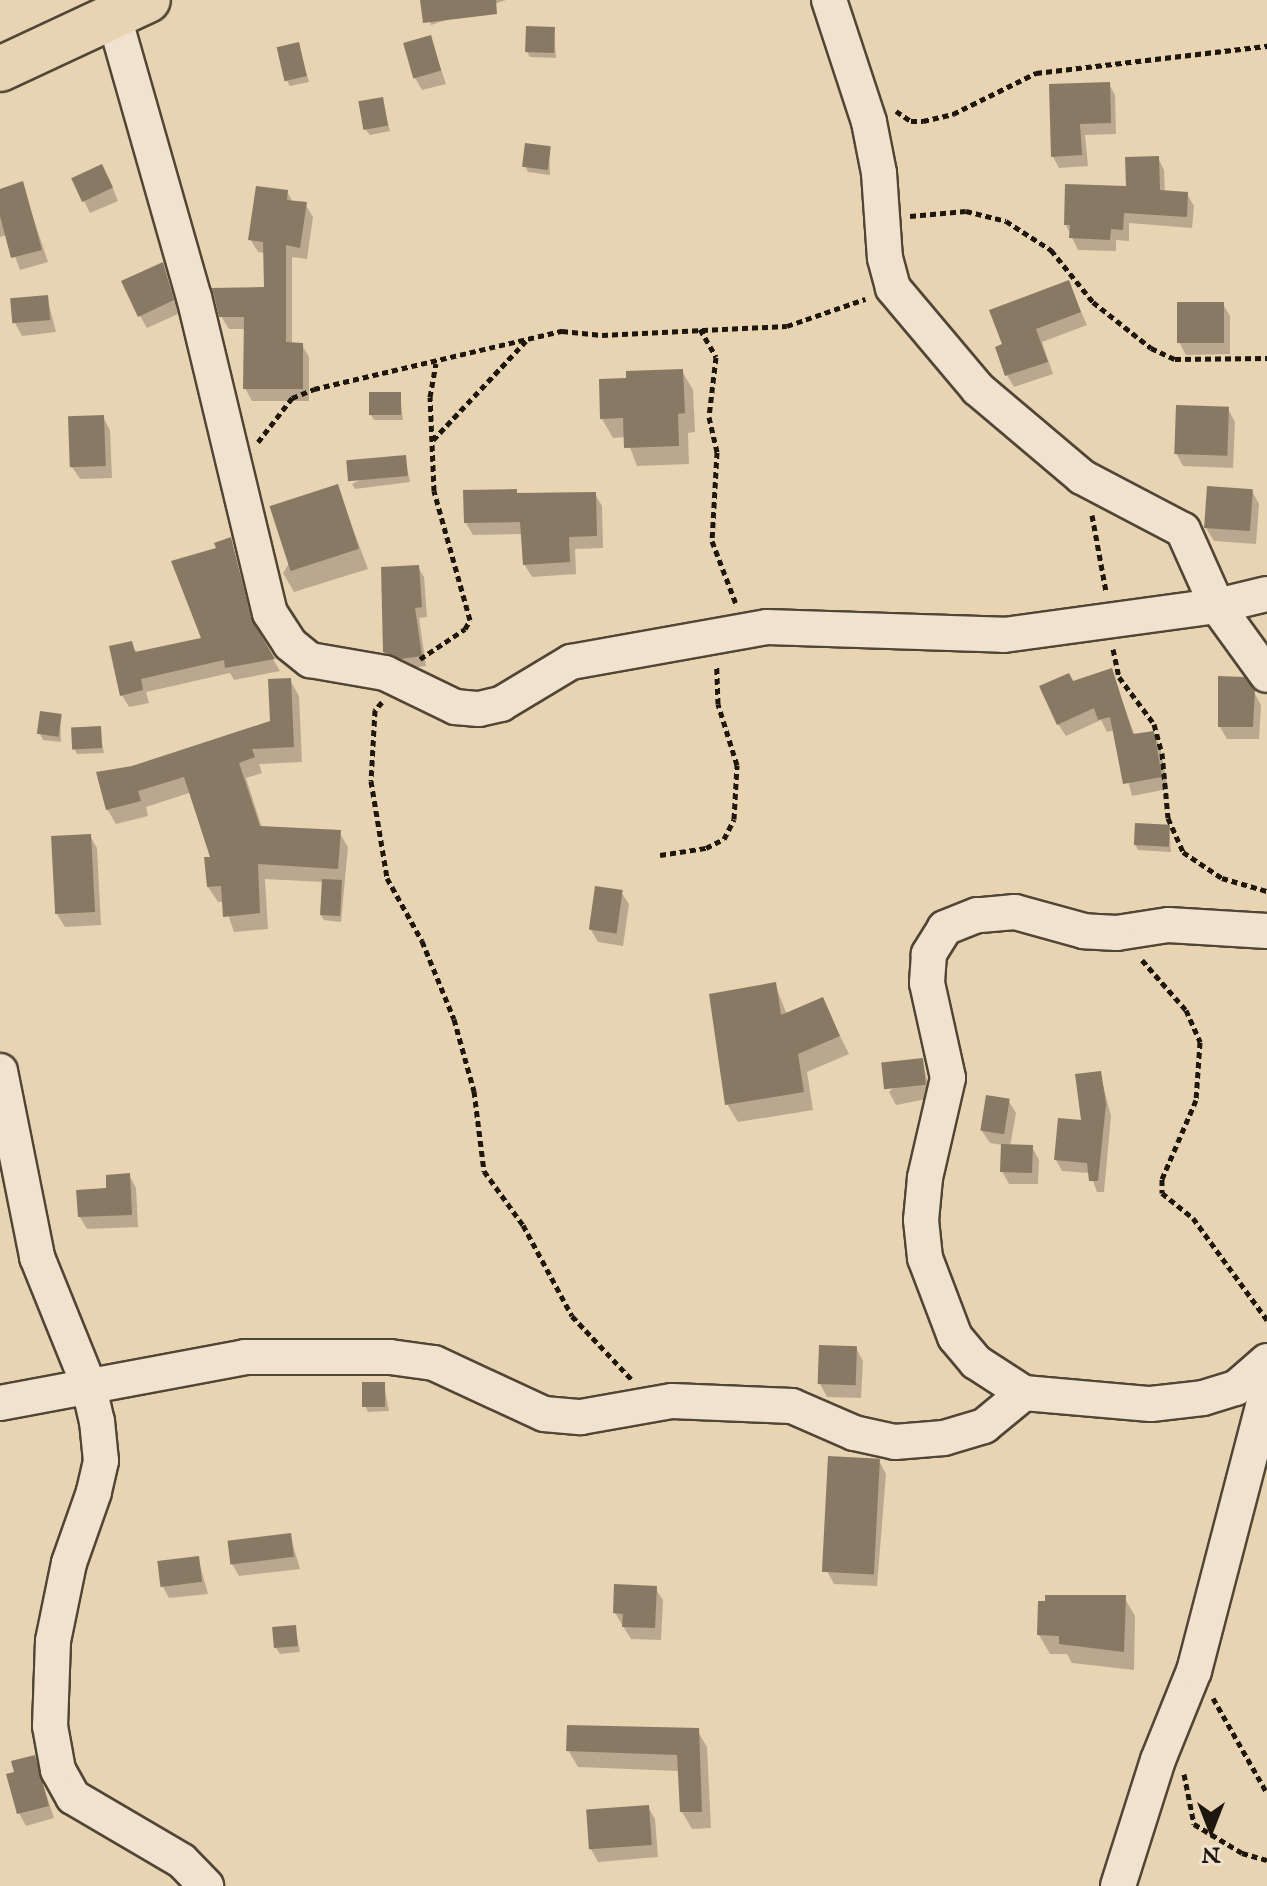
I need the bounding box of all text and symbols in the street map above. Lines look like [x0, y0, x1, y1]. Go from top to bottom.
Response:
north arrow [1171, 1790, 1251, 1870]
text: N [1201, 1840, 1221, 1868]

